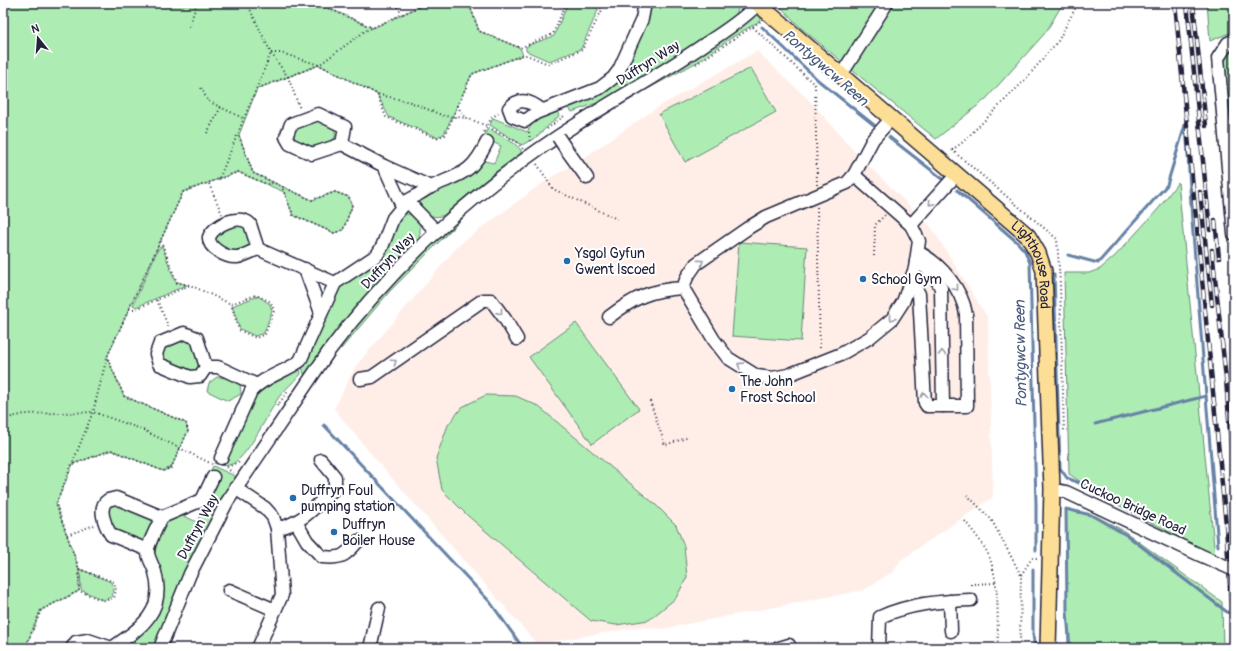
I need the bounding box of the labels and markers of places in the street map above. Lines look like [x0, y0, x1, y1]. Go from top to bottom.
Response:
place label: Ysgol Gyfun Gwent Iscoed [574, 245, 656, 278]
marker: Ysgol Gyfun Gwent Iscoed [562, 256, 572, 266]
place label: School Gym [871, 271, 942, 288]
marker: School Gym [858, 274, 868, 284]
place label: The John Frost School [740, 373, 816, 406]
marker: The John Frost School [727, 384, 737, 394]
place label: Duffryn Foul pumping station [301, 482, 395, 515]
marker: Duffryn Foul pumping station [288, 493, 298, 503]
place label: Duffryn Boiler House [342, 516, 415, 549]
marker: Duffryn Boiler House [329, 527, 339, 537]

